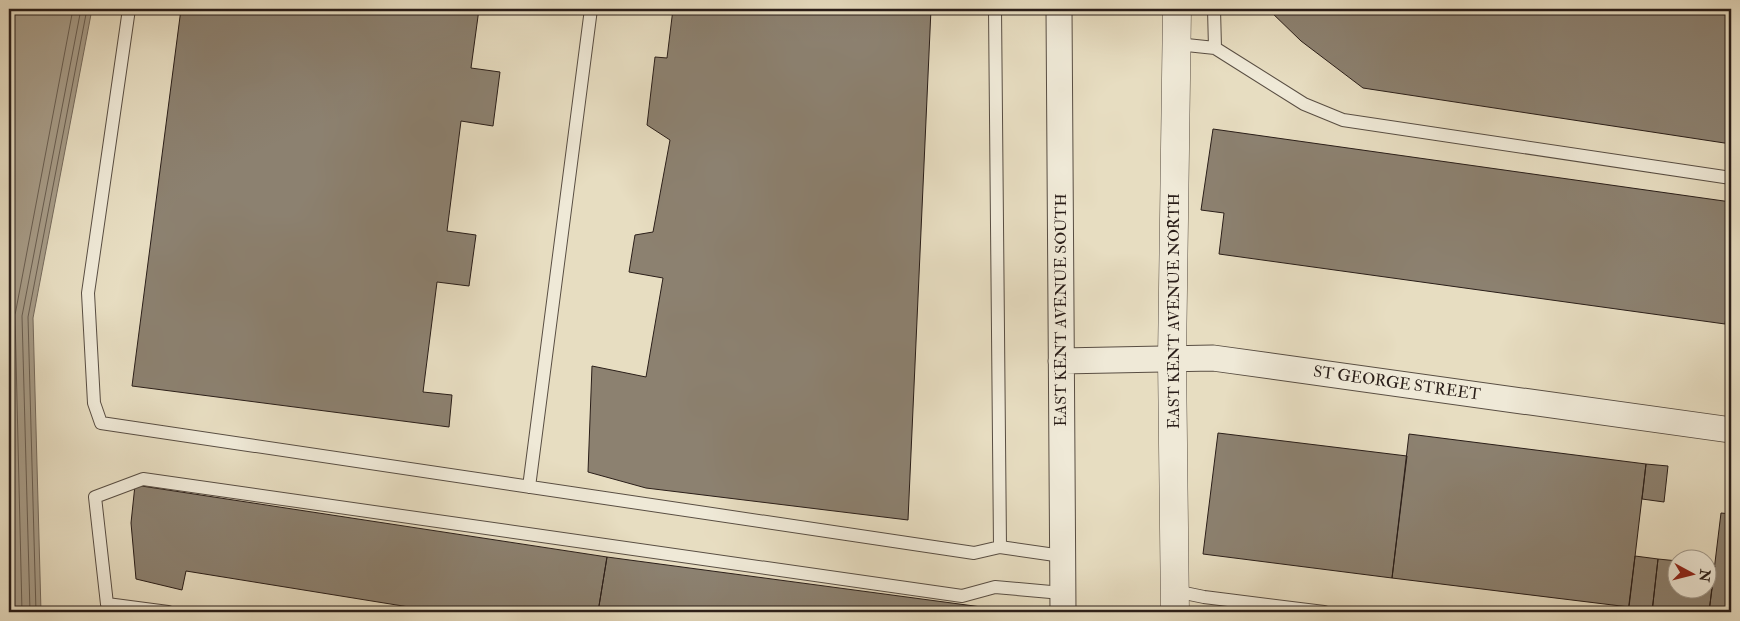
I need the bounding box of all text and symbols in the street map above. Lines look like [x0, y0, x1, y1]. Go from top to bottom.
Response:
street label: EAST KENT AVENUE SOUTH [1051, 193, 1071, 427]
street label: EAST KENT AVENUE NORTH [1164, 193, 1184, 429]
street label: ST GEORGE STREET [1312, 361, 1482, 405]
north arrow [1668, 548, 1718, 598]
text: N [1695, 567, 1714, 583]

